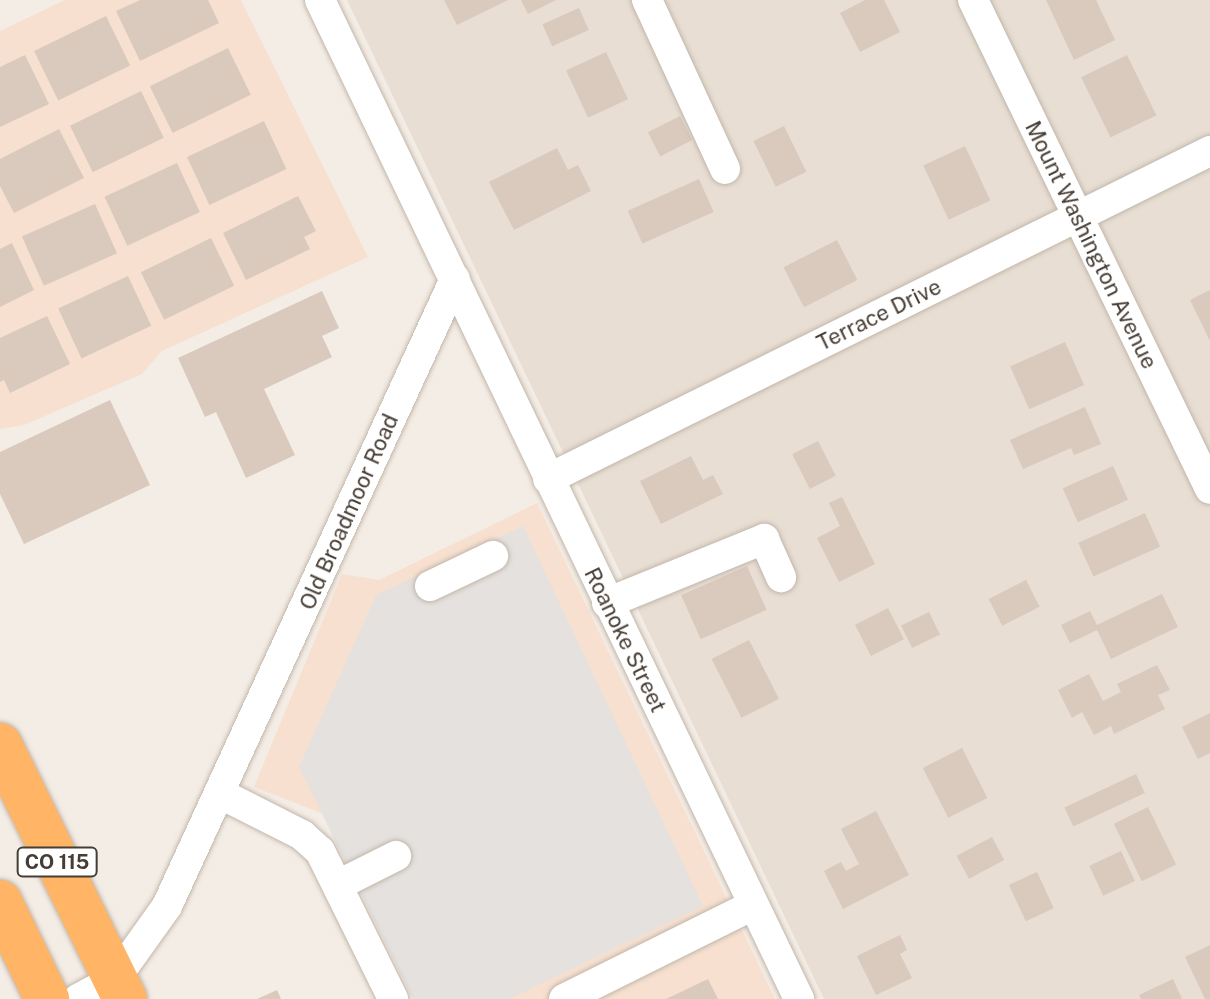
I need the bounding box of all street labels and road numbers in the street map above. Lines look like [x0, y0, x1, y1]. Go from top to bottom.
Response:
street label: Mount Washington Avenue [1019, 117, 1163, 373]
street label: Terrace Drive [812, 273, 946, 357]
street label: Old Broadmoor Road [294, 410, 404, 614]
street label: Roanoke Street [579, 563, 671, 717]
road number: CO 115 [15, 846, 99, 878]

